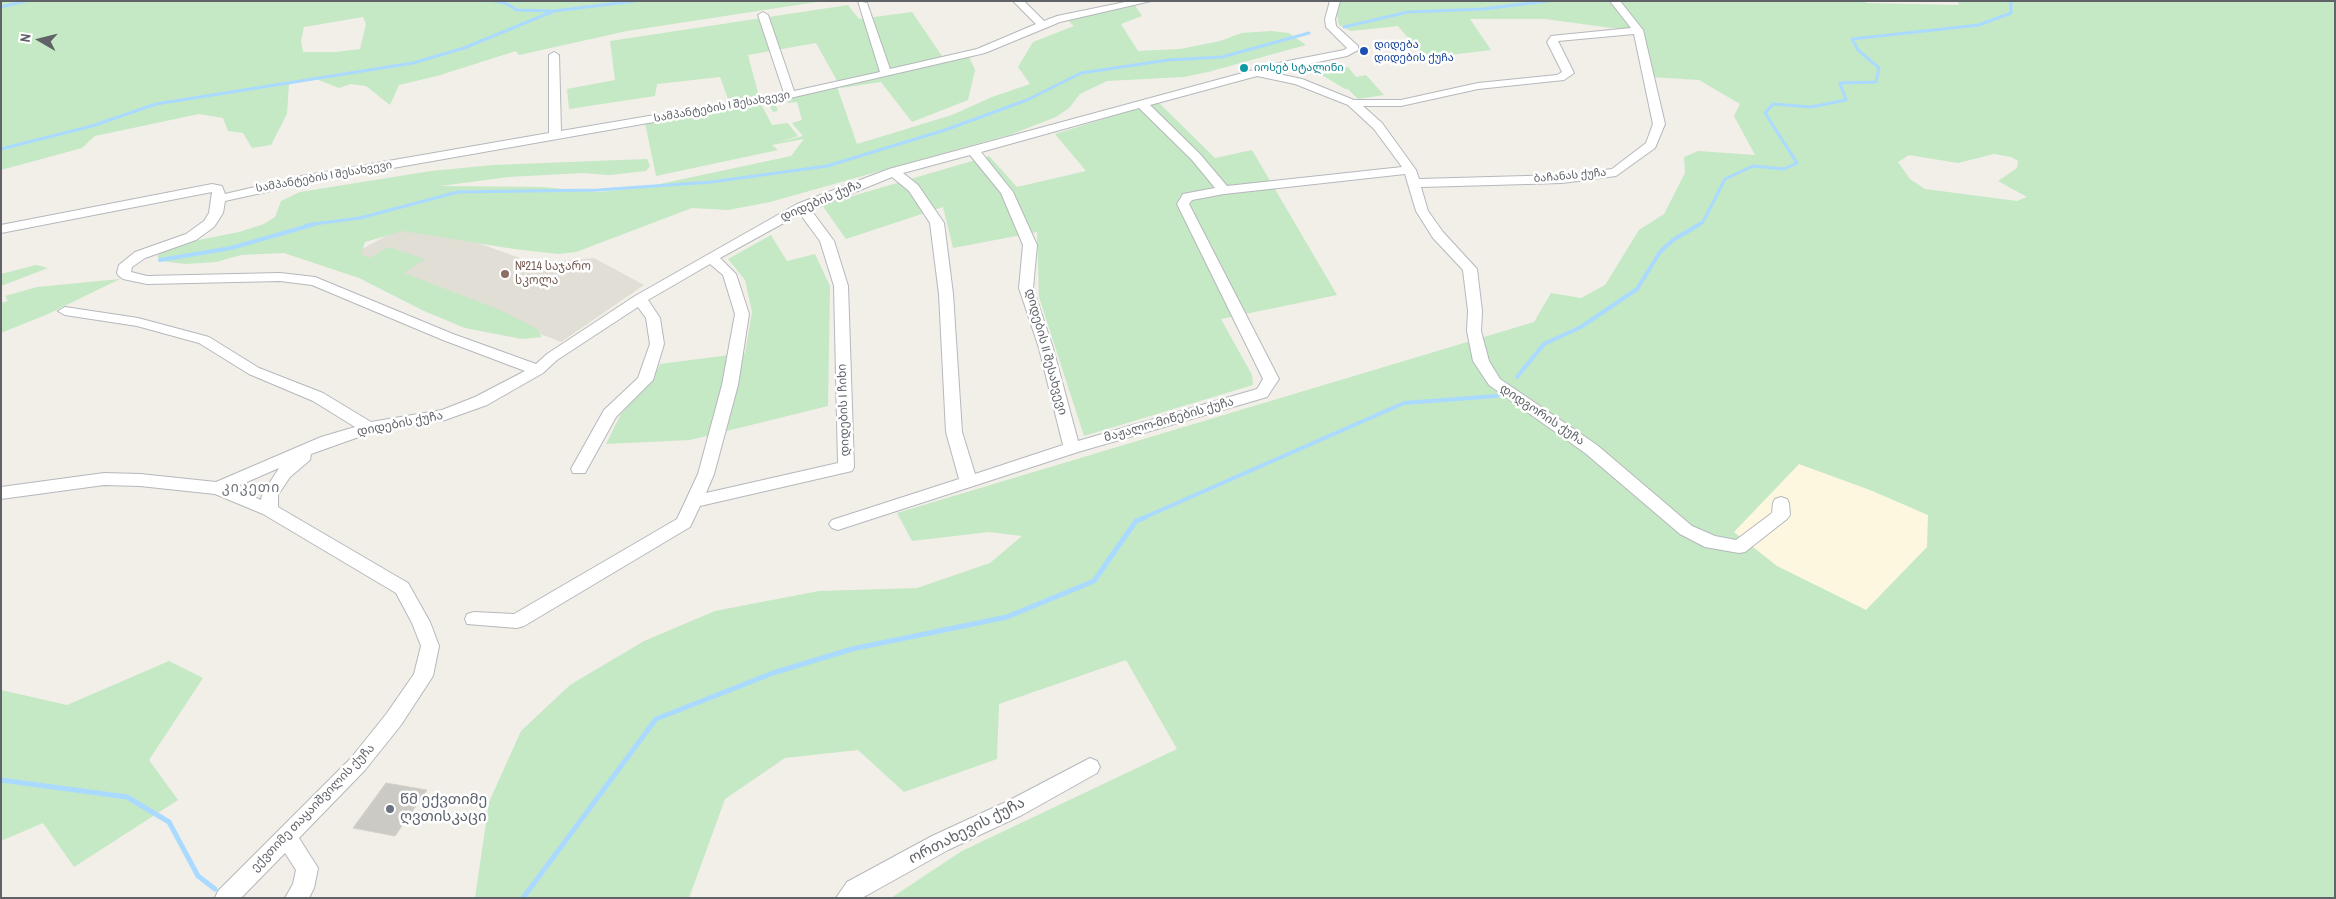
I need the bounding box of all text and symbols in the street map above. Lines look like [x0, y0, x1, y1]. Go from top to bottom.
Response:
north arrow [15, 15, 65, 65]
text: N [16, 33, 35, 43]
place label: დიდება დიდების ქუჩა [1374, 38, 1454, 64]
marker: დიდება დიდების ქუჩა [1358, 45, 1370, 57]
place label: იოსებ სტალინი [1254, 61, 1344, 75]
marker: იოსებ სტალინი [1238, 62, 1250, 74]
street label: სამპანტების I შესახვევი [653, 89, 791, 125]
street label: სამპანტების I შესახვევი [255, 159, 393, 195]
street label: ბაჩანას ქუჩა [1533, 166, 1607, 186]
street label: დიდების ქუჩა [778, 177, 864, 225]
place label: №214 საჯარო სკოლა [515, 260, 591, 288]
marker: №214 საჯარო სკოლა [499, 268, 511, 280]
street label: დიდების II შესახვევი [1022, 287, 1070, 417]
street label: დიდების I ჩიხი [835, 363, 853, 457]
street label: დიდგორის ქუჩა [1497, 381, 1587, 449]
street label: მაჟალო-მიწების ქუჩა [1102, 395, 1236, 445]
street label: დიდების ქუჩა [356, 409, 444, 439]
district label: კიკეთი [221, 480, 281, 496]
street label: ექვთიმე თაყაიშვილის ქუჩა [248, 741, 378, 875]
place label: წმ ექვთიმე ღვთისკაცი [400, 791, 487, 826]
street label: ორთახევის ქუჩა [906, 794, 1028, 868]
marker: წმ ექვთიმე ღვთისკაცი [384, 803, 396, 815]

